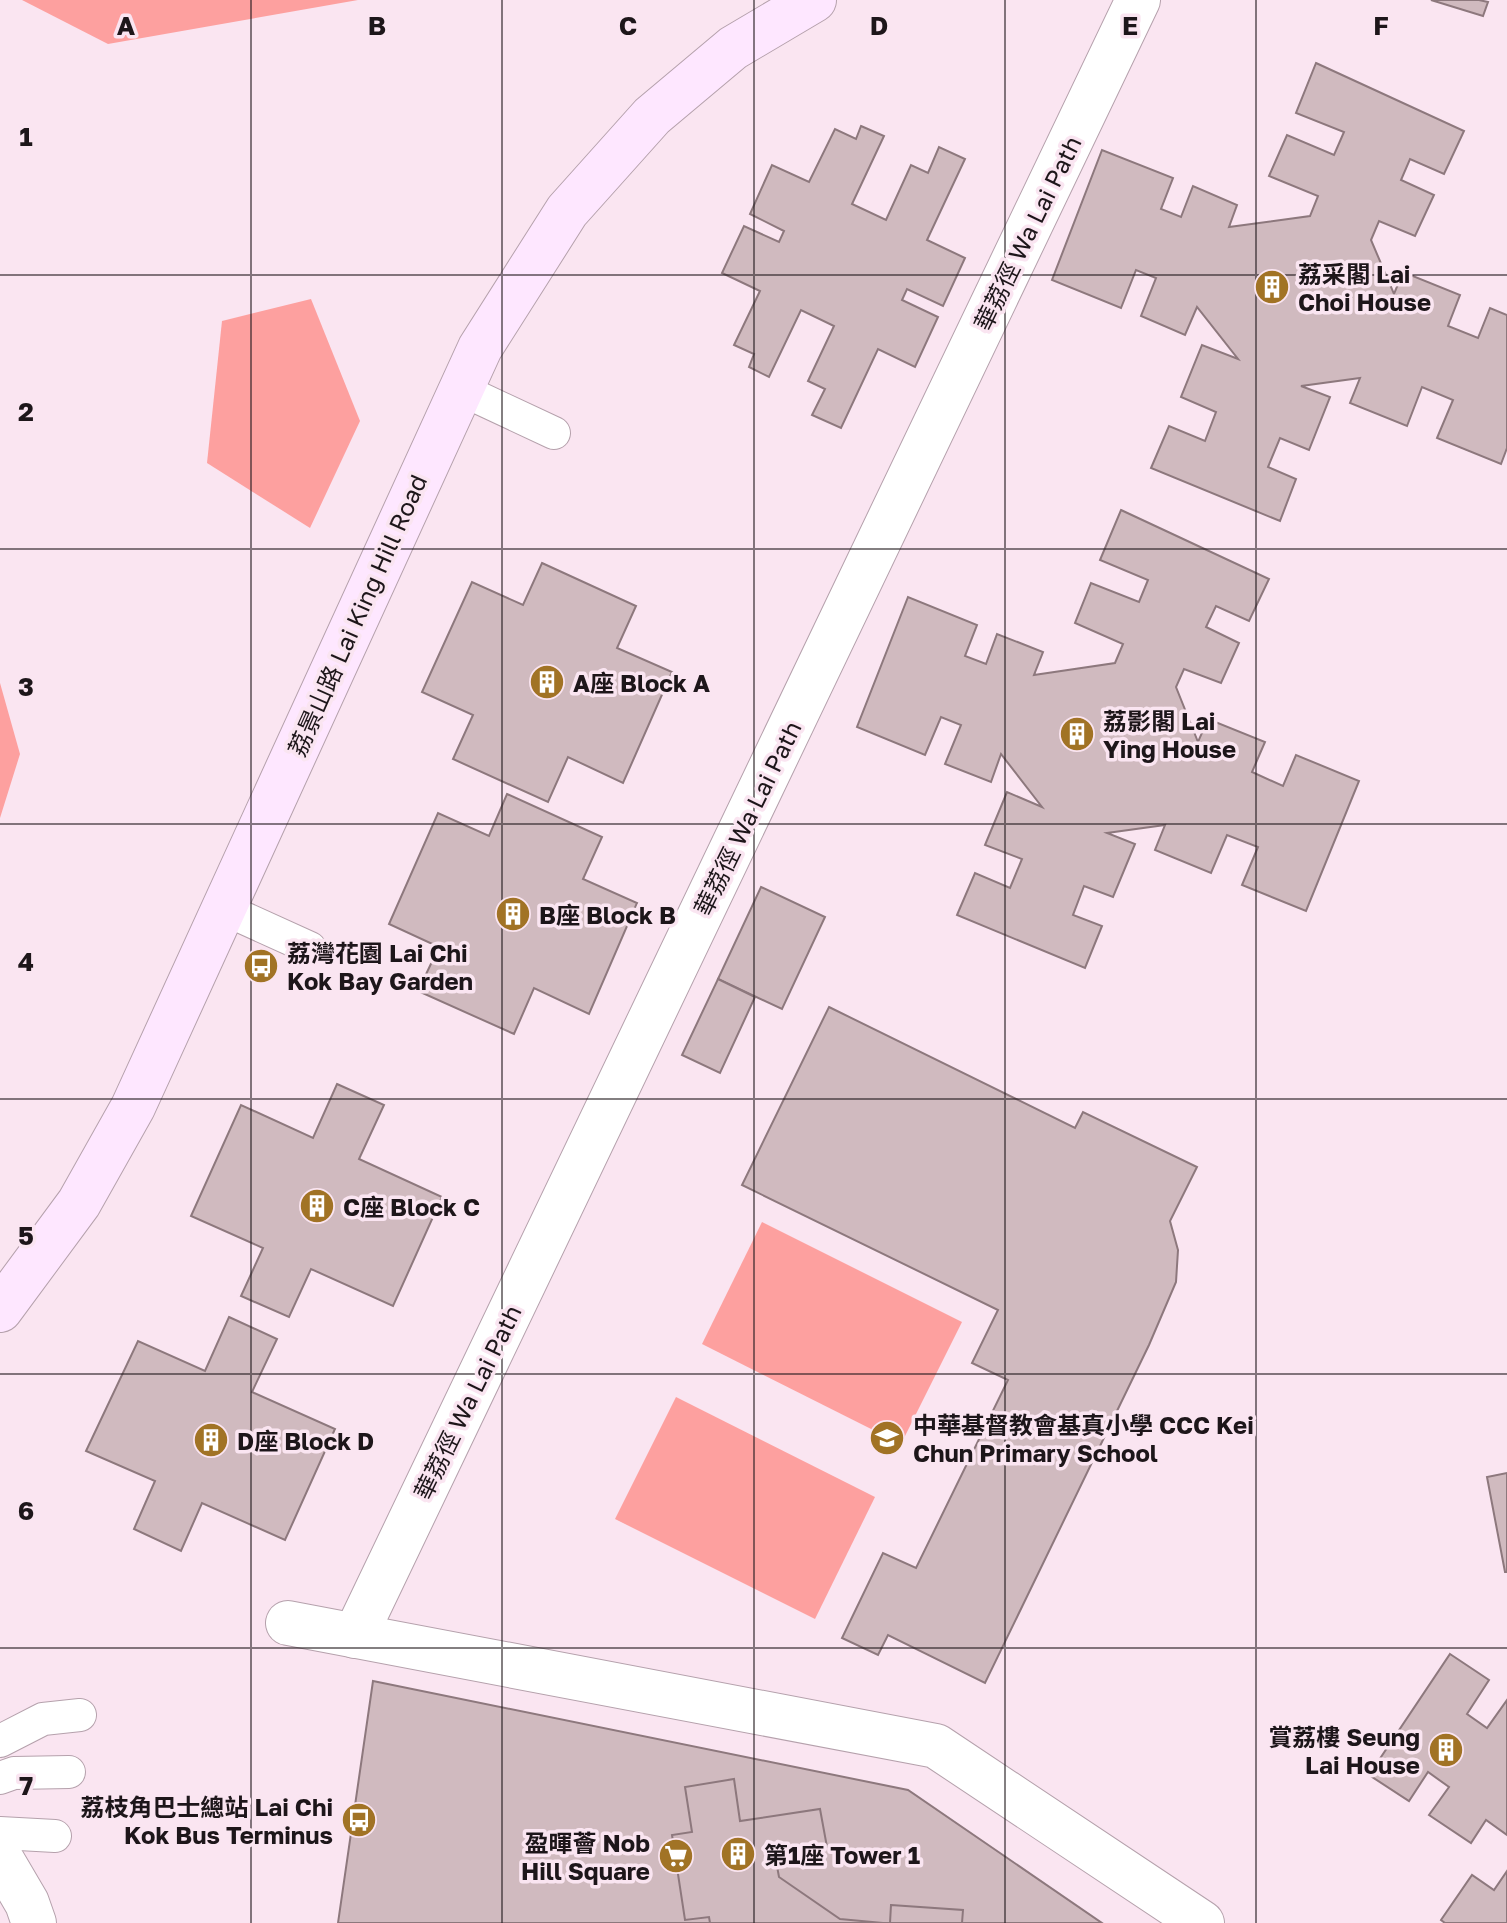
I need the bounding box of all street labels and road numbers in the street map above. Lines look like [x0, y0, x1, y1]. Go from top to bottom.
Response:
street label: 華荔徑 Wa Lai Path [967, 131, 1087, 335]
street label: 荔景山路 Lai King Hill Road [282, 470, 432, 760]
street label: 華荔徑 Wa Lai Path [687, 716, 807, 920]
street label: 華荔徑 Wa Lai Path [407, 1300, 527, 1504]

